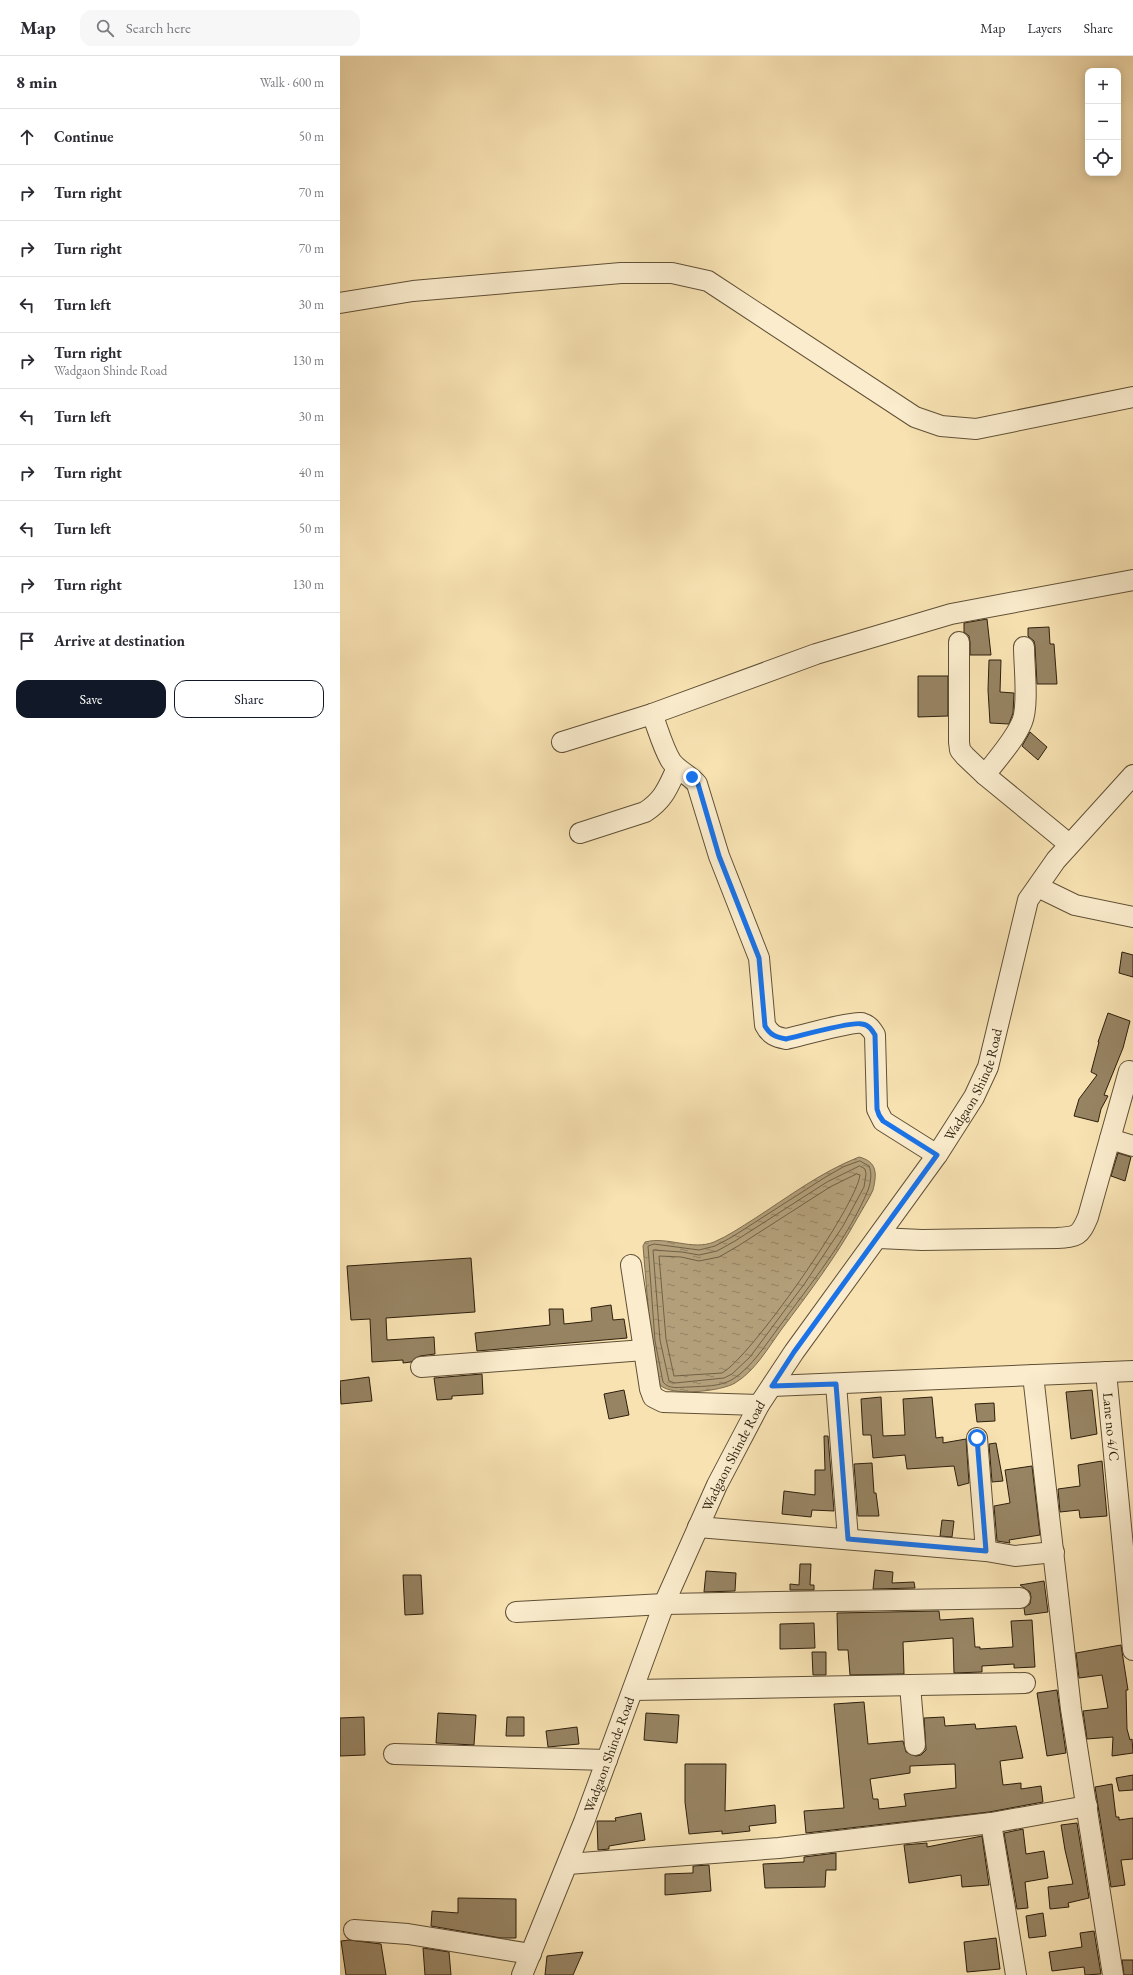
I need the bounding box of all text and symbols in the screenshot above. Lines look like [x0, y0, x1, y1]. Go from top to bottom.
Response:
search box [80, 10, 360, 46]
text: Map [20, 15, 56, 40]
icon: search [94, 17, 116, 39]
text: Search here [126, 18, 191, 37]
text: Map [980, 19, 1005, 37]
text: Layers [1027, 19, 1062, 37]
text: Share [1084, 19, 1113, 37]
map controls [1085, 68, 1121, 176]
button: + [1085, 68, 1121, 104]
text: 8 min [16, 71, 57, 93]
text: Walk · 600 m [260, 74, 324, 91]
button: − [1085, 104, 1121, 140]
icon: ahead [16, 126, 38, 148]
text: Continue [54, 127, 114, 146]
text: 50 m [299, 128, 324, 145]
button: locate [1085, 140, 1121, 176]
icon: right [16, 182, 38, 204]
text: Turn right [54, 183, 122, 202]
text: 70 m [299, 184, 324, 201]
icon: right [16, 238, 38, 260]
text: Turn right [54, 239, 122, 258]
text: 70 m [299, 240, 324, 257]
icon: left [16, 294, 38, 316]
text: Turn left [54, 295, 111, 314]
text: 30 m [299, 296, 324, 313]
text: Turn right [54, 343, 122, 362]
icon: right [16, 350, 38, 372]
text: 130 m [293, 352, 324, 369]
text: Wadgaon Shinde Road [54, 362, 167, 379]
icon: left [16, 406, 38, 428]
text: Turn left [54, 407, 111, 426]
text: 30 m [299, 408, 324, 425]
icon: right [16, 462, 38, 484]
text: Turn right [54, 463, 122, 482]
text: 40 m [299, 464, 324, 481]
icon: left [16, 518, 38, 540]
text: Turn left [54, 519, 111, 538]
text: 50 m [299, 520, 324, 537]
icon: right [16, 574, 38, 596]
text: Turn right [54, 575, 122, 594]
text: 130 m [293, 576, 324, 593]
icon: arrive [16, 630, 38, 652]
text: Arrive at destination [54, 631, 185, 650]
button: Save [16, 680, 166, 718]
button: Share [174, 680, 324, 718]
route end [683, 768, 701, 786]
street label: Wadgaon Shinde Road [940, 1026, 1006, 1144]
street label: Lane no 4/C [1099, 1392, 1124, 1462]
street label: Wadgaon Shinde Road [698, 1396, 769, 1514]
route start [968, 1429, 986, 1447]
street label: Wadgaon Shinde Road [579, 1693, 639, 1815]

